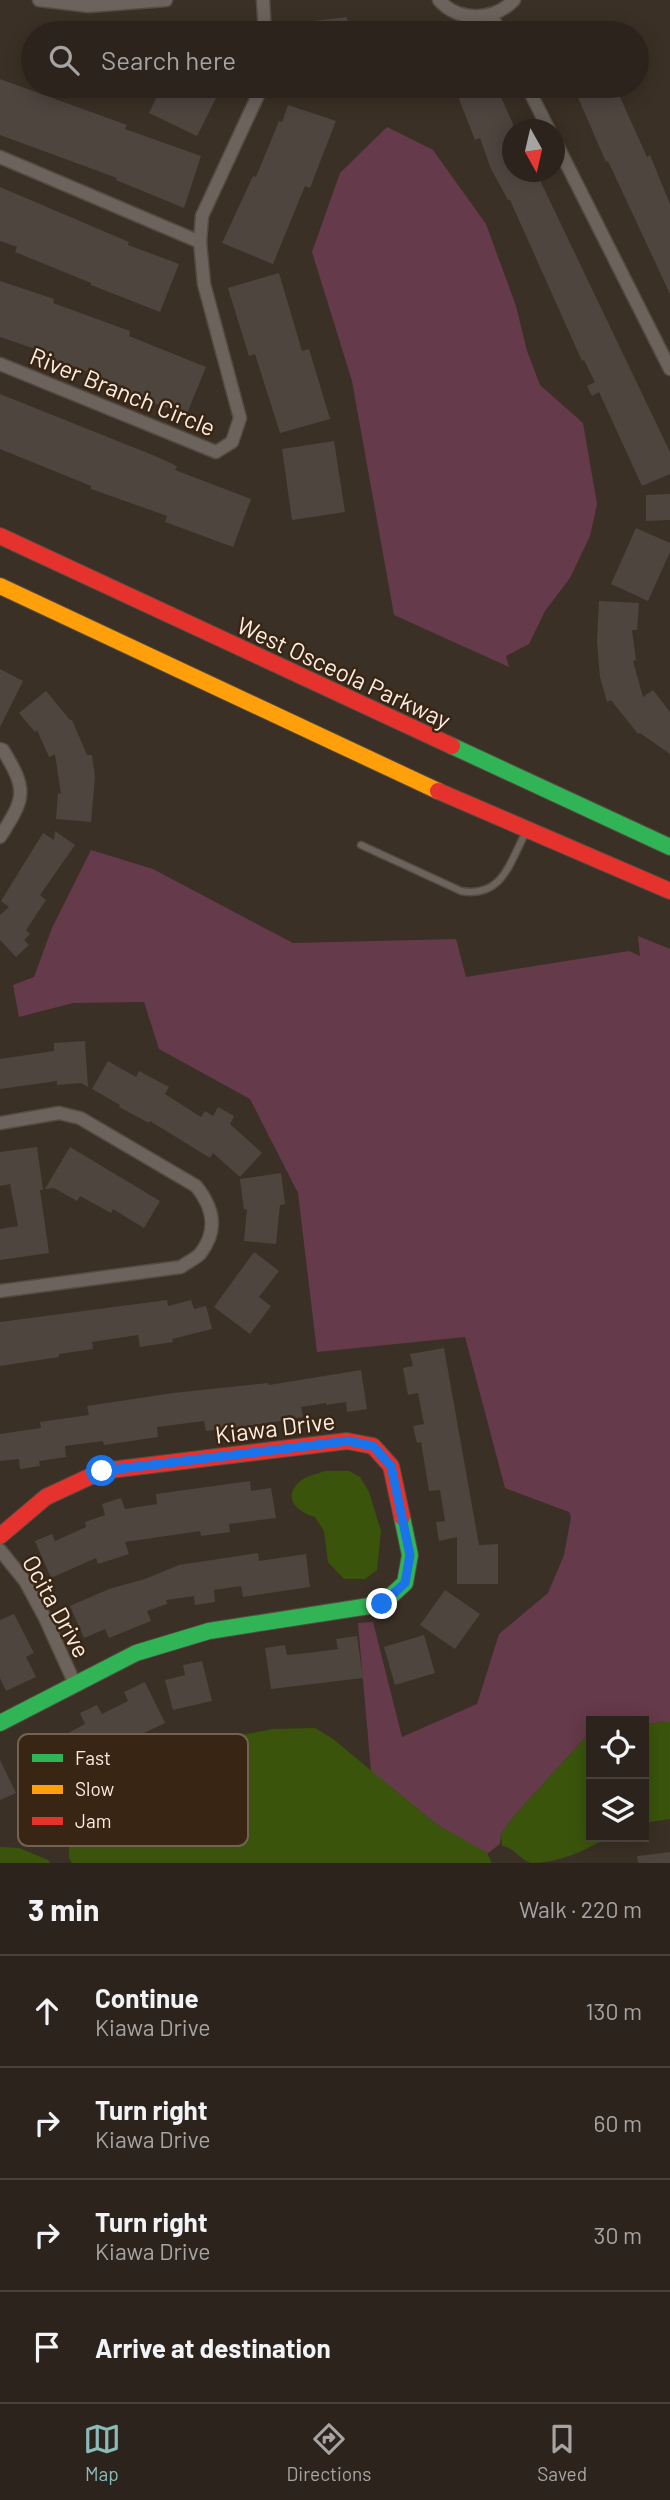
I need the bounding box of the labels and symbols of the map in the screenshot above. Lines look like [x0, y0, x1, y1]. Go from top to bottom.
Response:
north arrow [502, 119, 565, 182]
street label: River Branch Circle [26, 341, 220, 441]
street label: West Osceola Parkway [233, 610, 455, 734]
street label: Kiawa Drive [213, 1405, 337, 1449]
route start [86, 1455, 117, 1486]
street label: Ocita Drive [17, 1550, 97, 1662]
route end [366, 1588, 397, 1619]
legend [18, 1734, 248, 1846]
text: Fast [75, 1746, 111, 1769]
text: Slow [75, 1777, 114, 1800]
text: Jam [75, 1809, 111, 1832]

